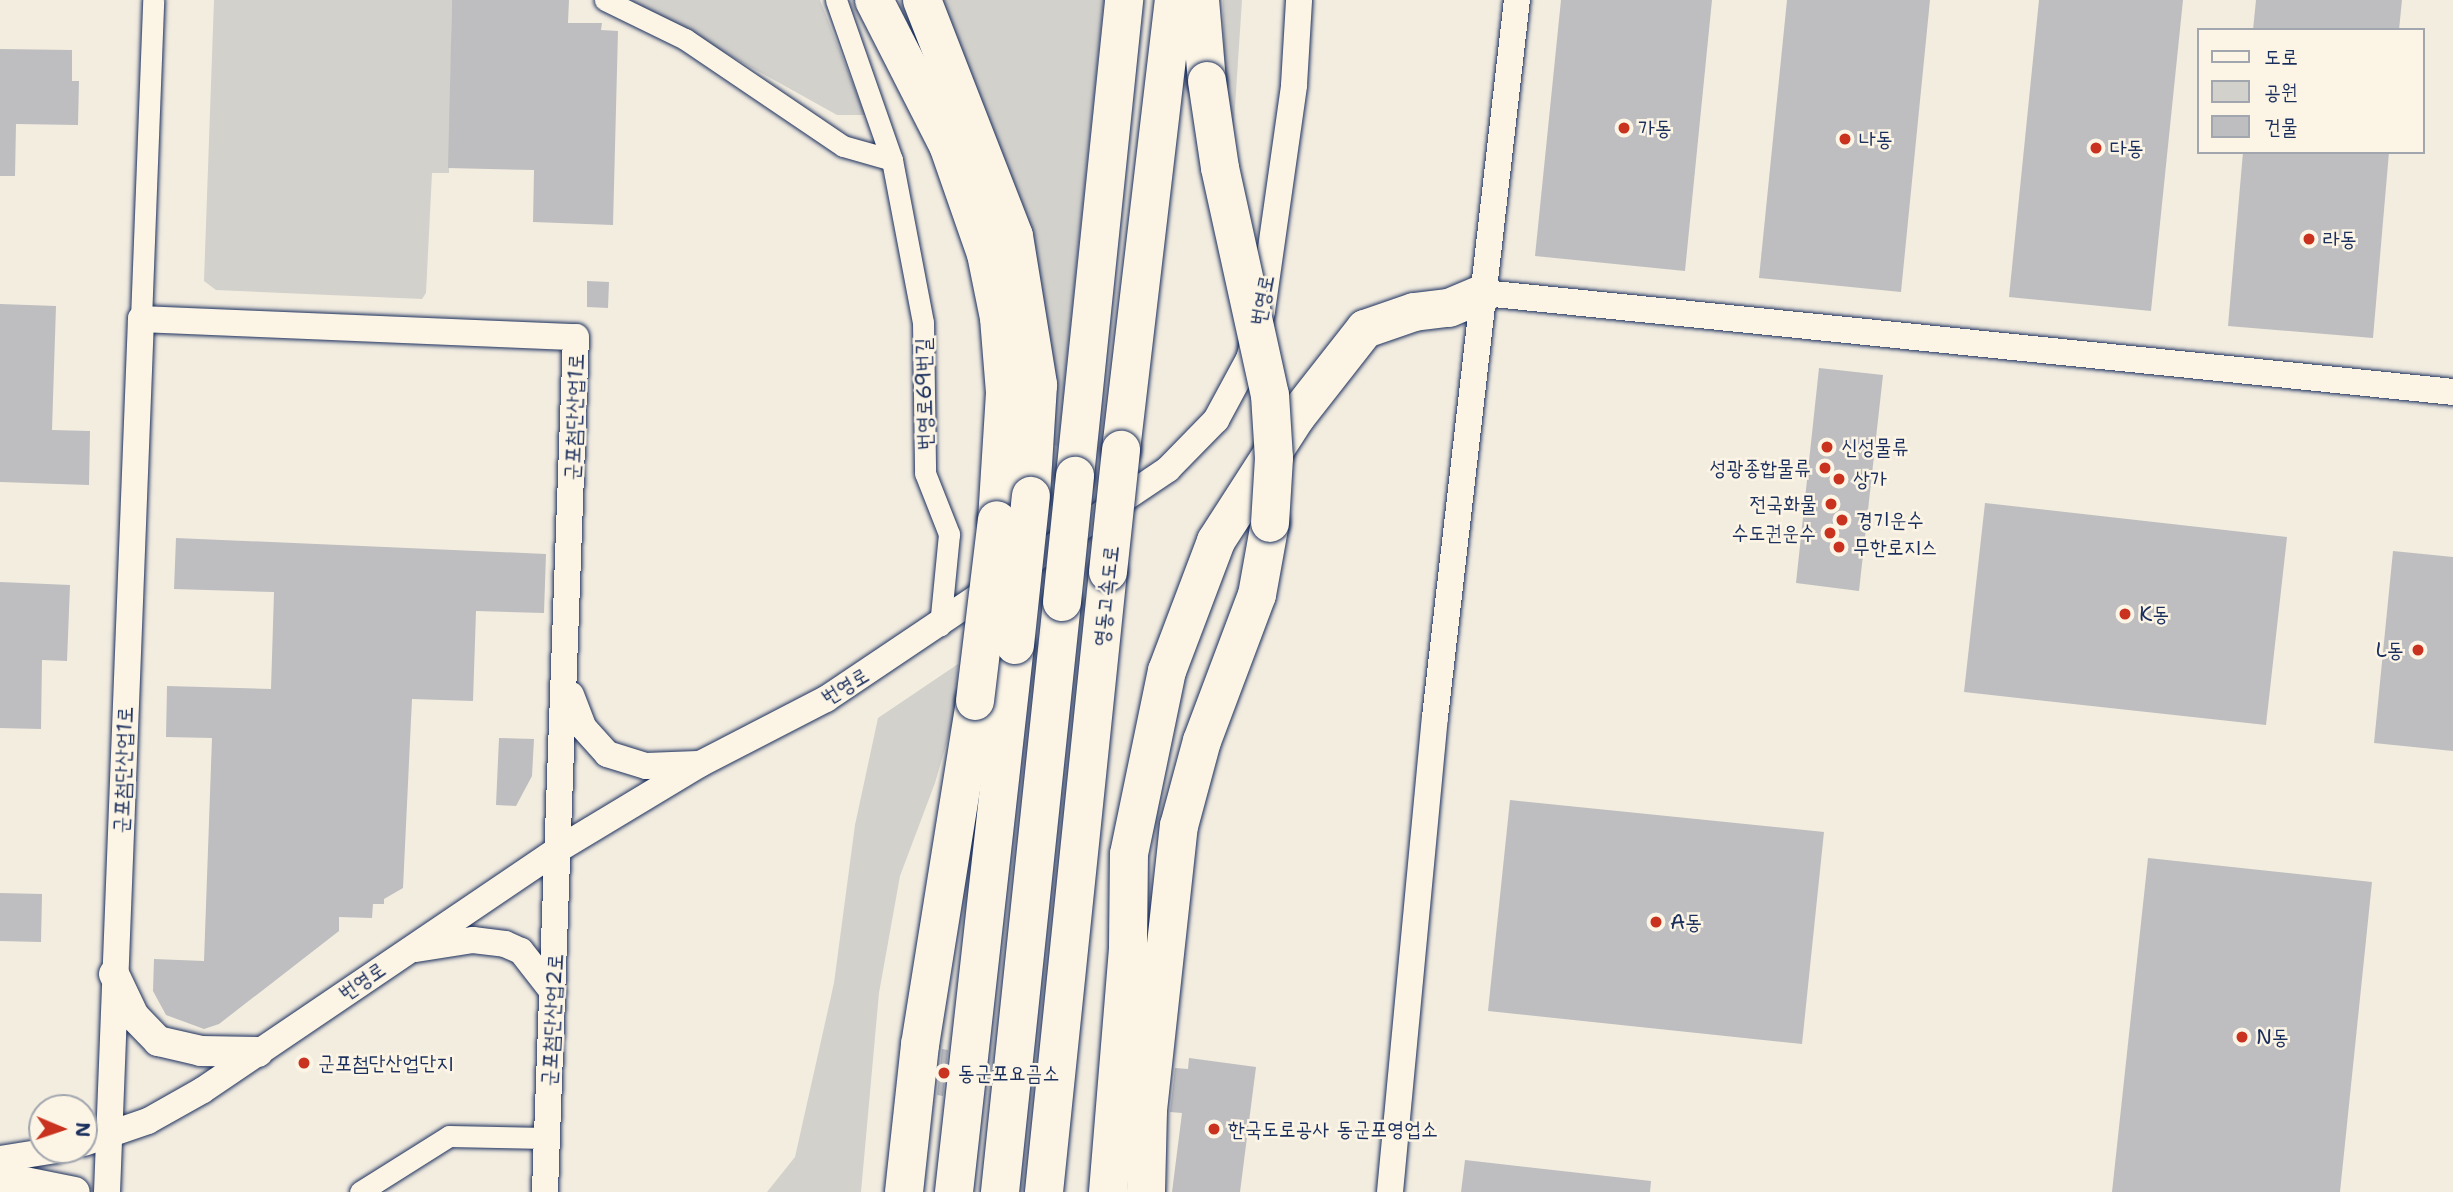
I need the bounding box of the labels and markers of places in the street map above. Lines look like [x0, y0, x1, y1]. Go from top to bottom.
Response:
place label: 가동 [1638, 115, 1672, 141]
marker: 가동 [1616, 120, 1632, 136]
place label: 나동 [1859, 126, 1893, 152]
marker: 나동 [1837, 131, 1853, 147]
place label: 다동 [2110, 135, 2144, 161]
marker: 다동 [2088, 140, 2104, 156]
place label: 라동 [2323, 226, 2357, 252]
marker: 라동 [2301, 231, 2317, 247]
place label: 신성물류 [1841, 434, 1909, 460]
marker: 신성물류 [1819, 439, 1835, 455]
place label: 성광종합물류 [1710, 455, 1811, 481]
marker: 성광종합물류 [1817, 460, 1833, 476]
place label: 상가 [1853, 466, 1887, 492]
marker: 상가 [1831, 471, 1847, 487]
place label: 전국화물 [1749, 491, 1817, 517]
marker: 전국화물 [1823, 496, 1839, 512]
place label: 경기운수 [1856, 507, 1924, 533]
marker: 경기운수 [1834, 512, 1850, 528]
place label: 수도권운수 [1732, 520, 1816, 546]
marker: 수도권운수 [1822, 525, 1838, 541]
place label: 무한로지스 [1853, 534, 1937, 560]
marker: 무한로지스 [1831, 539, 1847, 555]
place label: K동 [2139, 601, 2169, 627]
marker: K동 [2117, 606, 2133, 622]
place label: L동 [2376, 637, 2404, 663]
marker: L동 [2410, 642, 2426, 658]
place label: A동 [1670, 909, 1702, 935]
marker: A동 [1648, 914, 1664, 930]
place label: N동 [2256, 1024, 2289, 1050]
marker: N동 [2234, 1029, 2250, 1045]
place label: 군포첨단산업단지 [318, 1050, 453, 1076]
marker: 군포첨단산업단지 [296, 1055, 312, 1071]
place label: 동군포요금소 [958, 1060, 1059, 1086]
marker: 동군포요금소 [936, 1065, 952, 1081]
place label: 한국도로공사 동군포영업소 [1228, 1116, 1438, 1142]
marker: 한국도로공사 동군포영업소 [1206, 1121, 1222, 1137]

